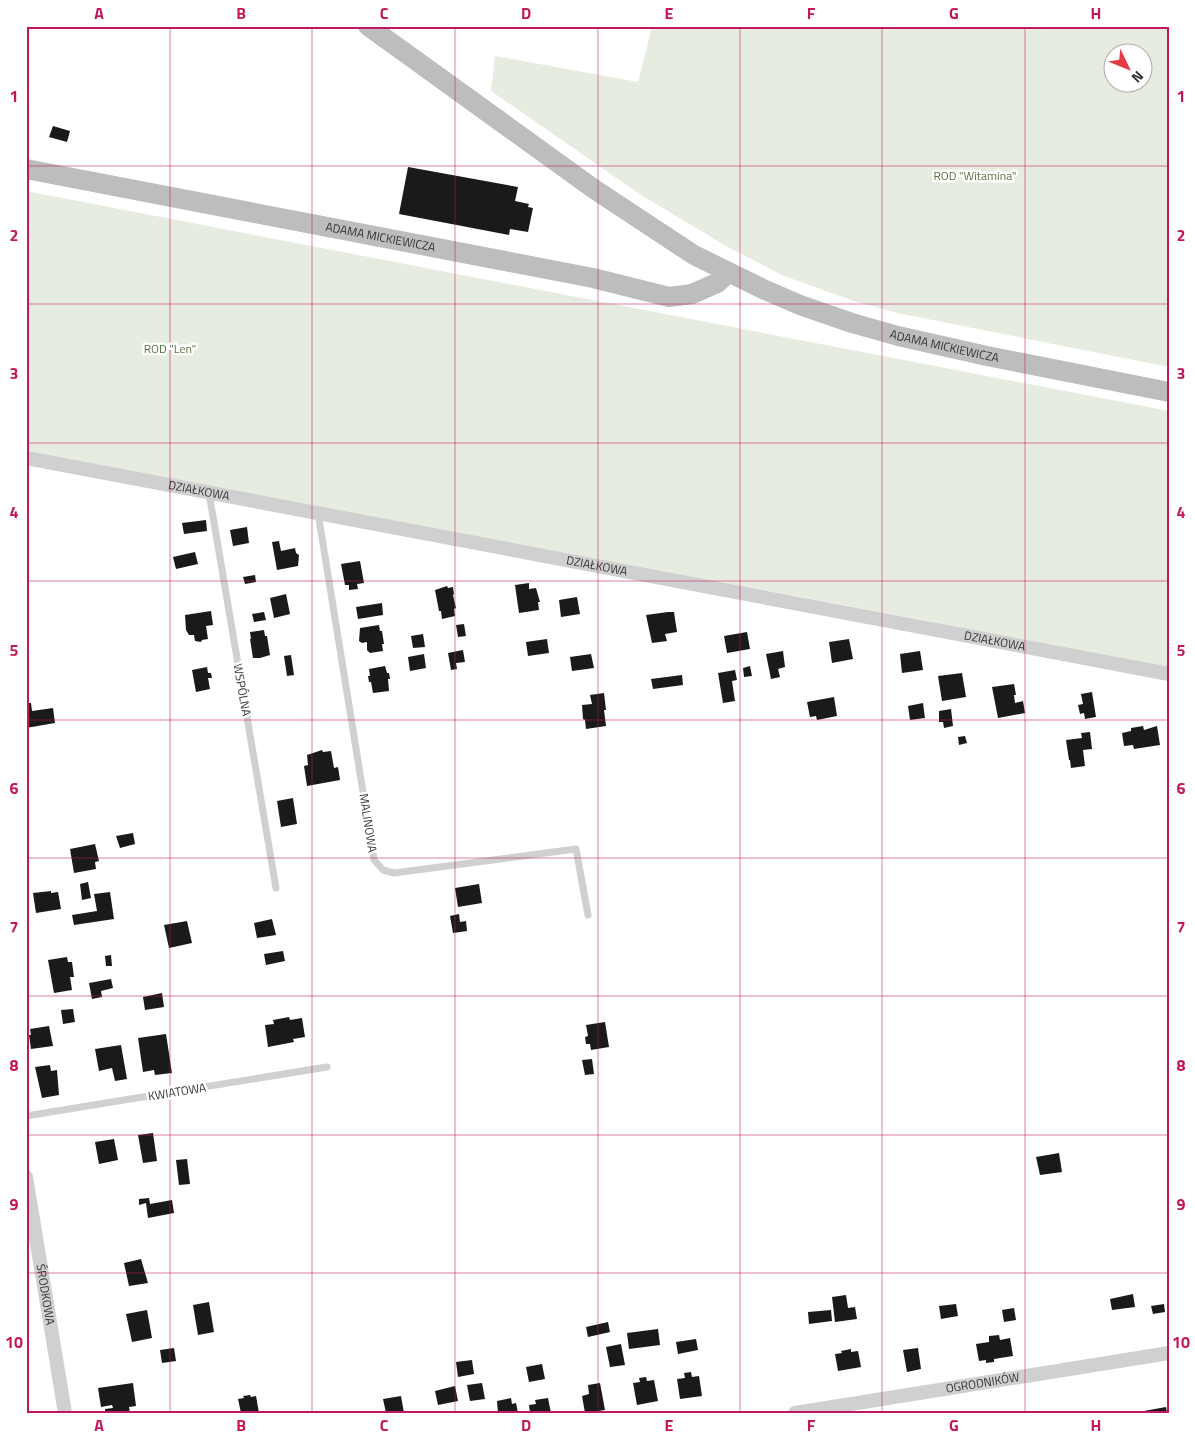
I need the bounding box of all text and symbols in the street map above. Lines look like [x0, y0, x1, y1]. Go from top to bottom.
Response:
text: A [94, 1, 104, 25]
text: B [236, 1, 246, 25]
text: C [380, 1, 389, 25]
text: D [521, 1, 531, 25]
text: E [665, 1, 674, 25]
text: F [807, 1, 816, 25]
text: G [949, 1, 959, 25]
text: H [1091, 1, 1101, 25]
north arrow [1102, 42, 1152, 92]
text: N [1127, 66, 1149, 88]
text: 1 [10, 84, 18, 108]
text: 1 [1177, 84, 1185, 108]
park label: ROD "Witamina" [933, 166, 1017, 185]
street label: ADAMA MICKIEWICZA [324, 217, 437, 257]
text: 2 [10, 223, 18, 247]
text: 2 [1177, 223, 1185, 247]
street label: ADAMA MICKIEWICZA [888, 324, 1001, 367]
park label: ROD "Len" [144, 339, 196, 358]
text: 3 [10, 361, 18, 385]
text: 3 [1177, 361, 1185, 385]
street label: DZIAŁKOWA [167, 475, 231, 505]
text: 4 [10, 500, 19, 524]
text: 4 [1177, 500, 1186, 524]
street label: DZIAŁKOWA [565, 550, 629, 580]
street label: DZIAŁKOWA [963, 626, 1027, 656]
text: 5 [10, 638, 19, 662]
text: 5 [1177, 638, 1186, 662]
street label: WSPÓLNA [229, 662, 256, 718]
text: 6 [10, 776, 19, 800]
text: 6 [1177, 776, 1186, 800]
street label: MALINOWA [354, 792, 383, 854]
text: 7 [10, 915, 18, 939]
text: 7 [1177, 915, 1185, 939]
text: 8 [10, 1053, 19, 1077]
text: 8 [1177, 1053, 1186, 1077]
street label: KWIATOWA [147, 1078, 207, 1105]
text: 9 [10, 1192, 19, 1216]
text: 9 [1177, 1192, 1186, 1216]
street label: ŚRODKOWA [31, 1262, 60, 1326]
text: 10 [5, 1330, 23, 1354]
text: 10 [1172, 1330, 1190, 1354]
street label: OGRODNIKÓW [944, 1367, 1021, 1398]
text: A [94, 1413, 104, 1437]
text: B [236, 1413, 246, 1437]
text: C [380, 1413, 389, 1437]
text: D [521, 1413, 531, 1437]
text: E [665, 1413, 674, 1437]
text: F [807, 1413, 816, 1437]
text: G [949, 1413, 959, 1437]
text: H [1091, 1413, 1101, 1437]

